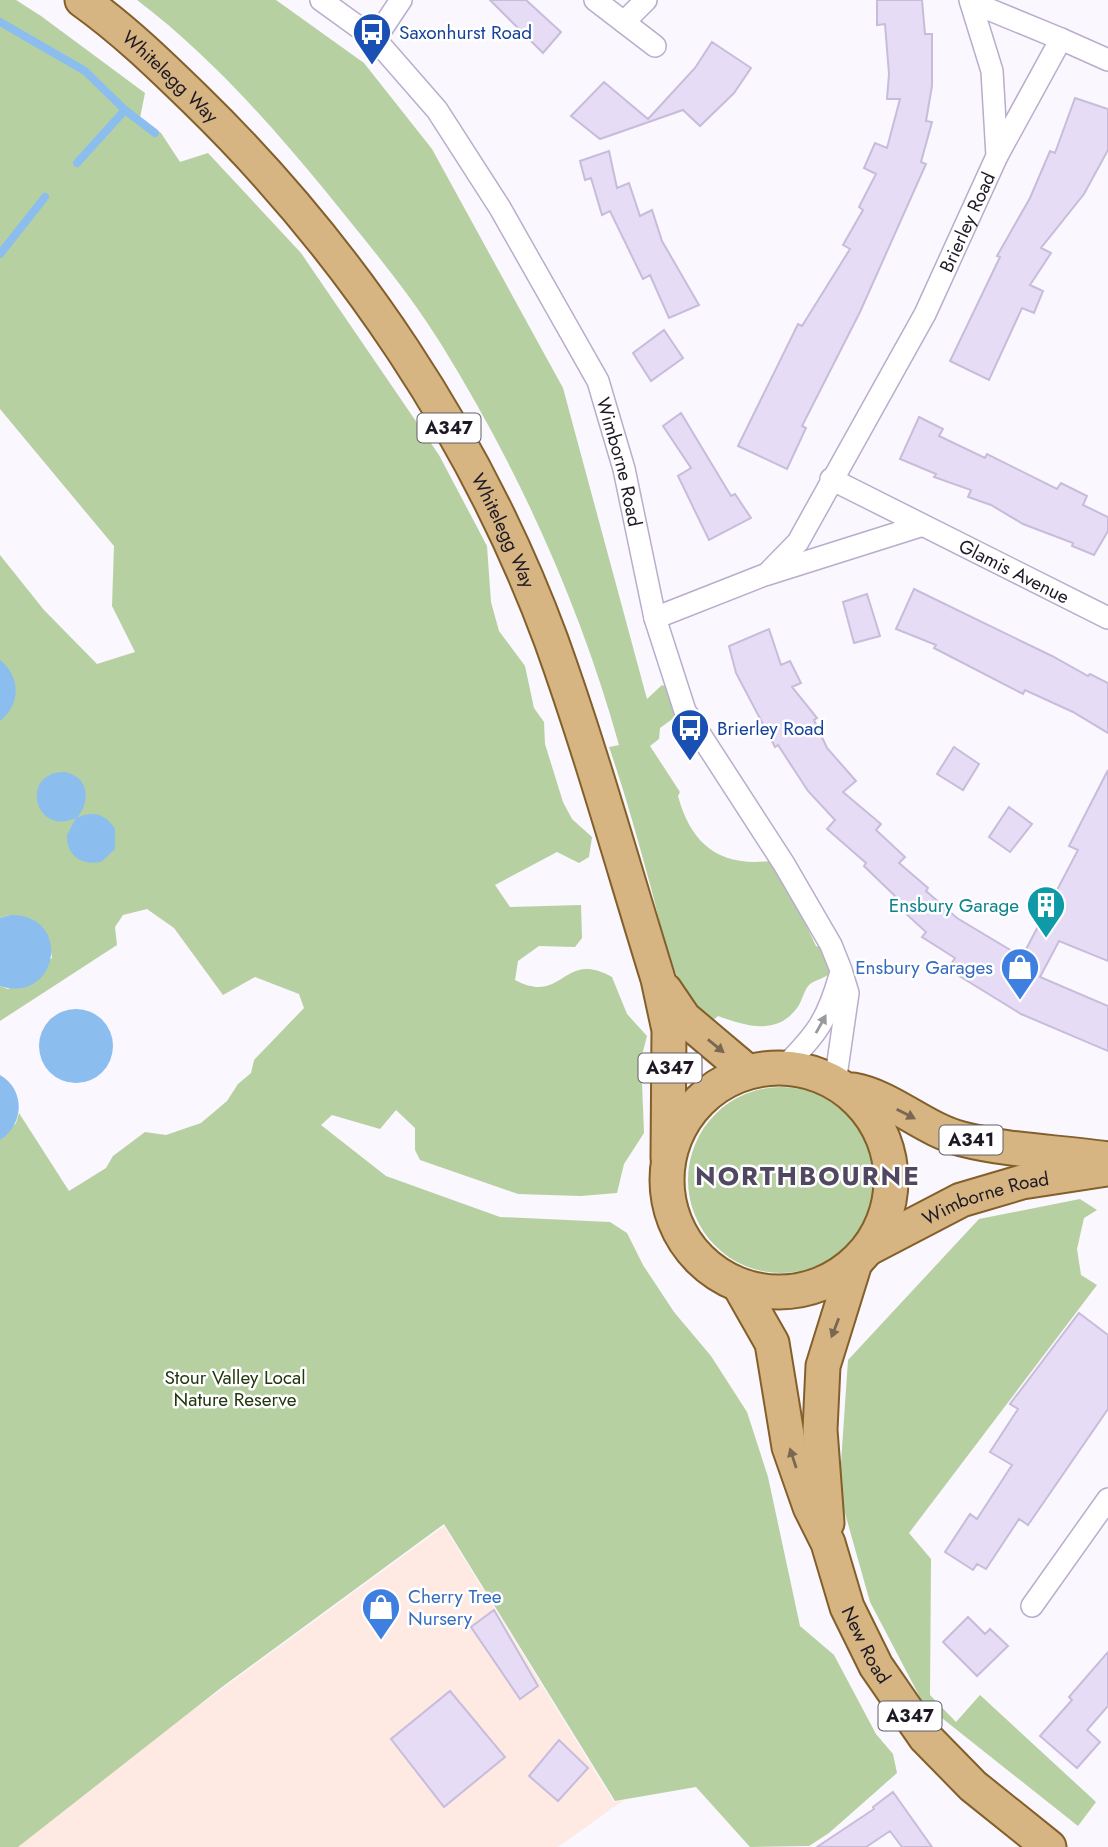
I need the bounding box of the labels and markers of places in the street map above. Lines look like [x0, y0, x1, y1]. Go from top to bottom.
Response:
bus stop icon: Saxonhurst Road [351, 11, 393, 66]
place label: Saxonhurst Road [399, 19, 532, 46]
bus stop icon: Brierley Road [669, 707, 711, 762]
place label: Brierley Road [717, 715, 824, 742]
building icon: Ensbury Garage [1025, 884, 1067, 939]
place label: Ensbury Garage [889, 892, 1019, 919]
shop icon: Ensbury Garages [999, 946, 1041, 1001]
place label: Ensbury Garages [855, 954, 993, 981]
place label: Cherry Tree Nursery [408, 1583, 502, 1632]
shop icon: Cherry Tree Nursery [360, 1586, 402, 1641]

